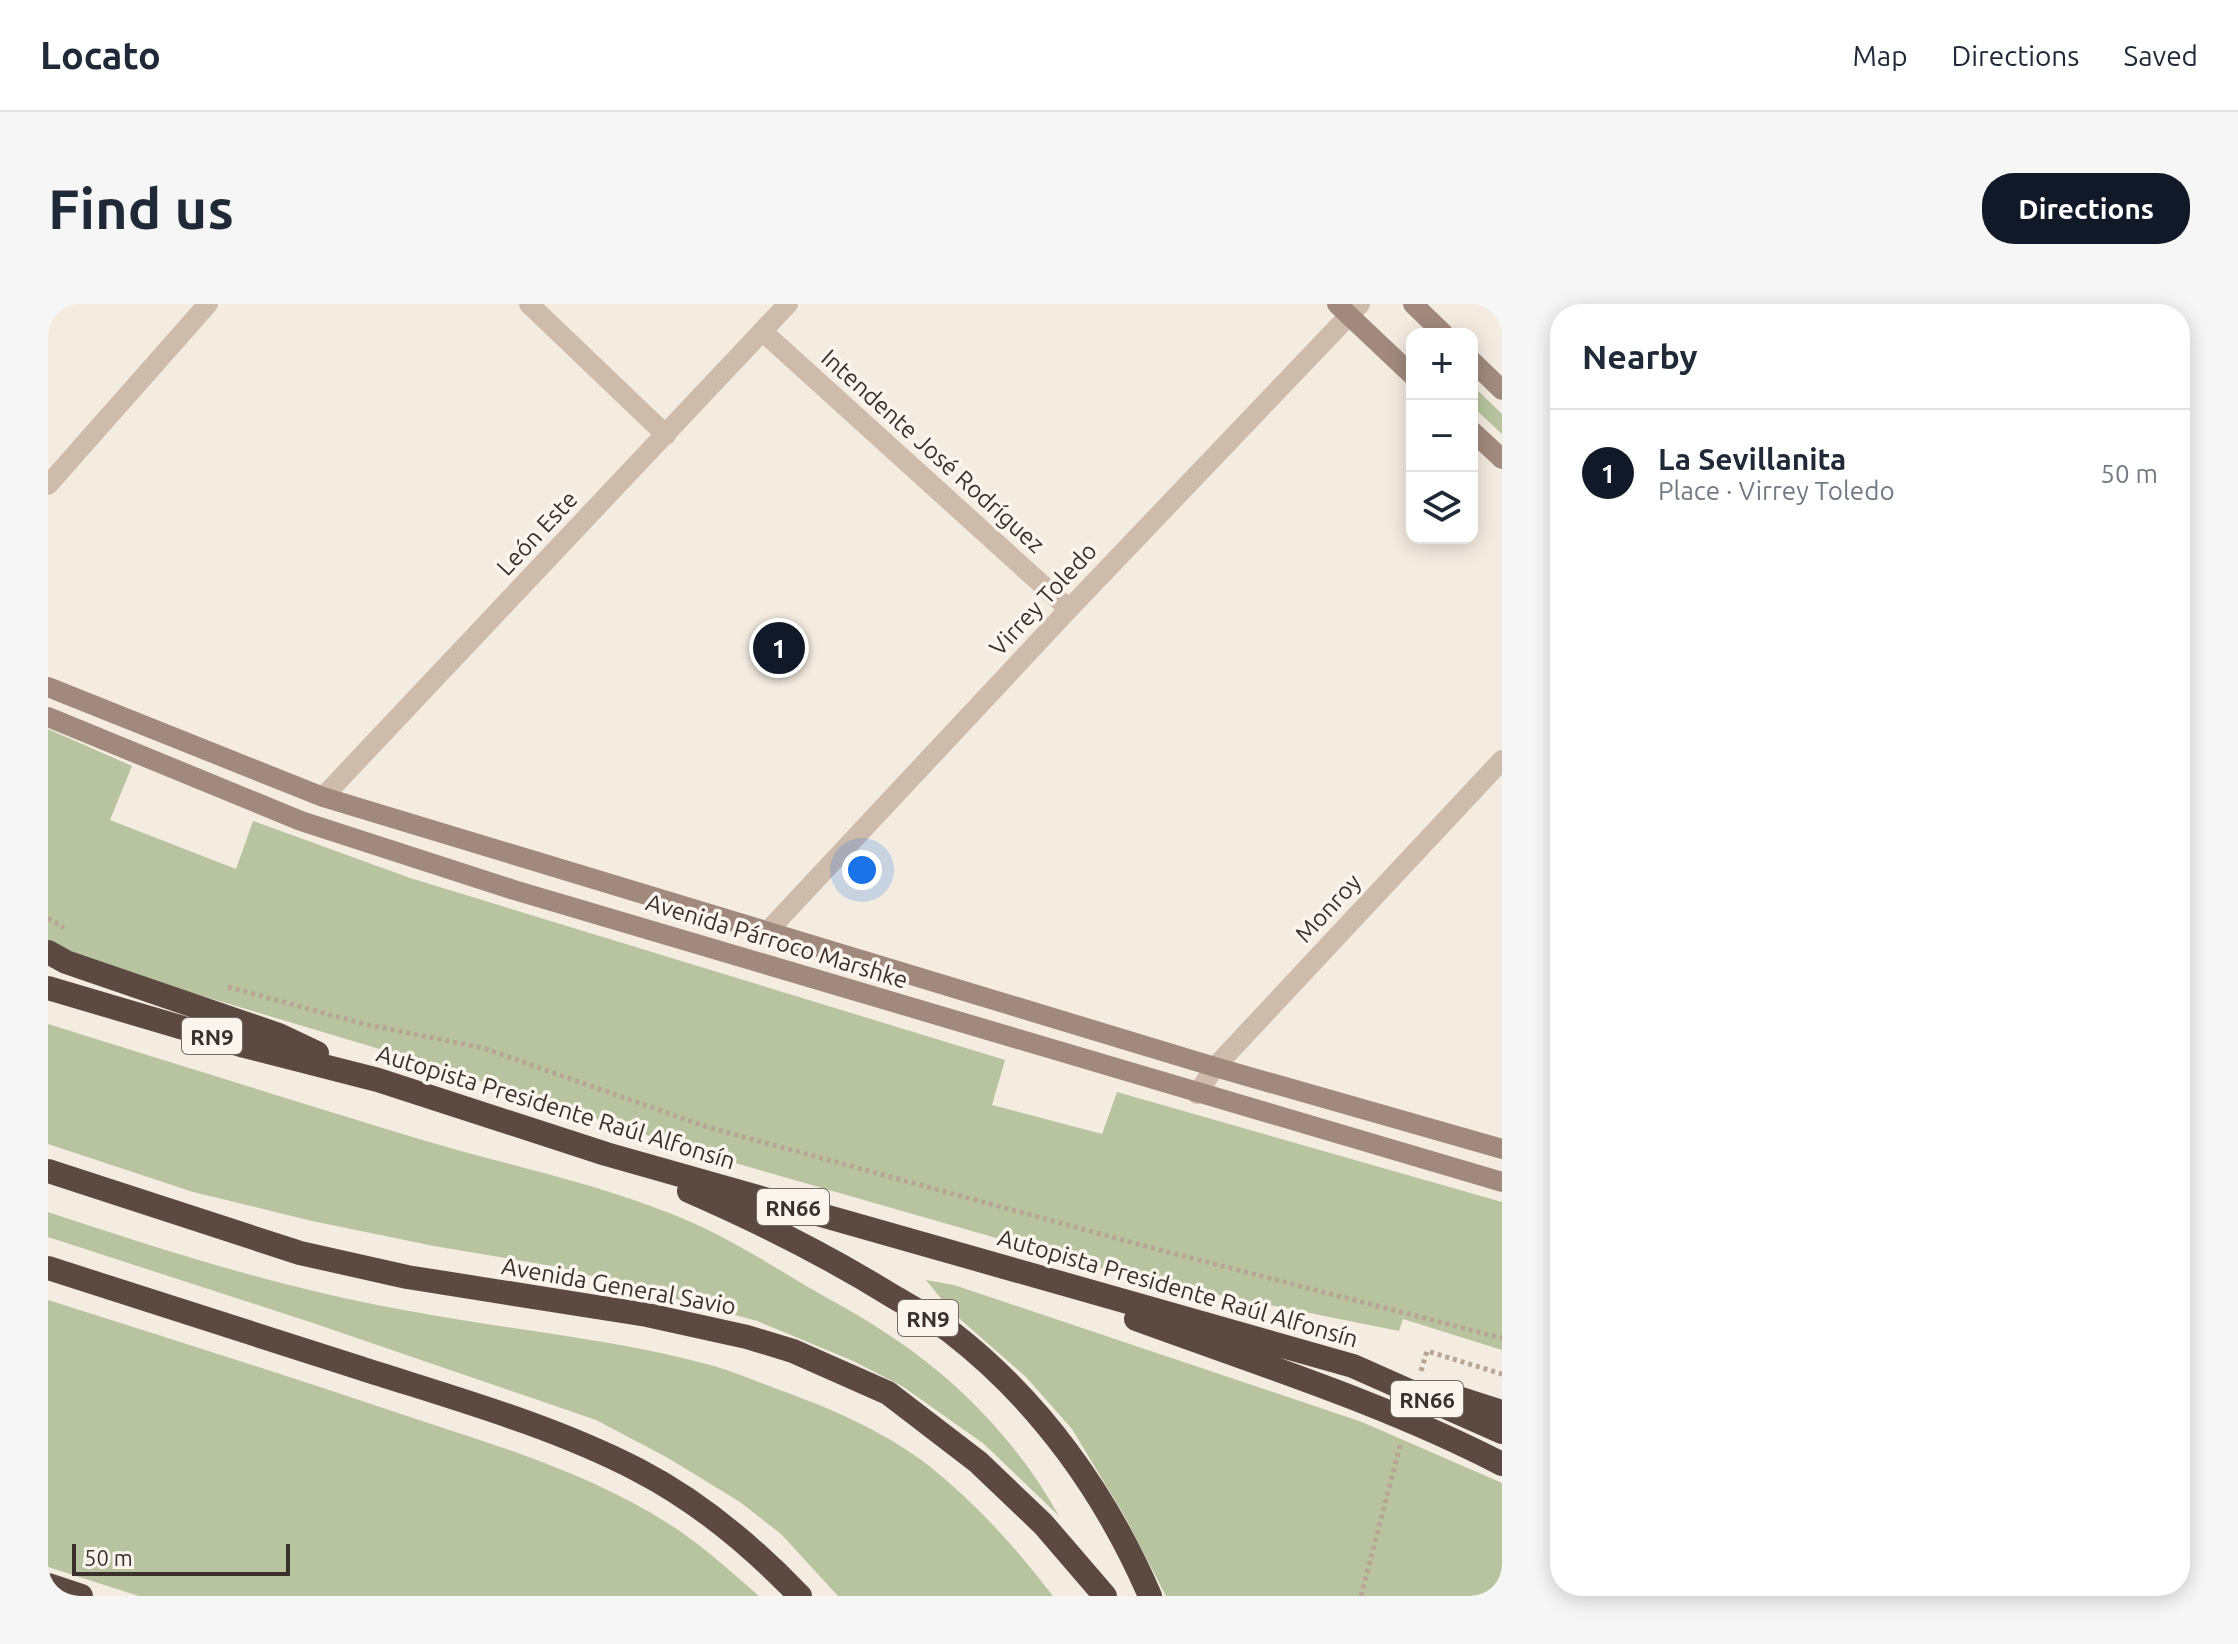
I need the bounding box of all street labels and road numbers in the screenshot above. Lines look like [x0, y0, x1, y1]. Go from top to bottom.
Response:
street label: Intendente José Rodríguez [816, 344, 1050, 558]
street label: León Este [491, 485, 583, 581]
street label: Virrey Toledo [984, 537, 1102, 661]
street label: Monroy [1290, 868, 1367, 948]
street label: Avenida Párroco Marshke [643, 888, 911, 994]
road number: RN9 [182, 1018, 242, 1054]
street label: Autopista Presidente Raúl Alfonsín [373, 1039, 739, 1175]
road number: RN66 [757, 1189, 829, 1225]
street label: Autopista Presidente Raúl Alfonsín [995, 1224, 1361, 1352]
street label: Avenida General Savio [500, 1252, 738, 1320]
road number: RN9 [898, 1300, 958, 1336]
road number: RN66 [1391, 1381, 1463, 1417]

